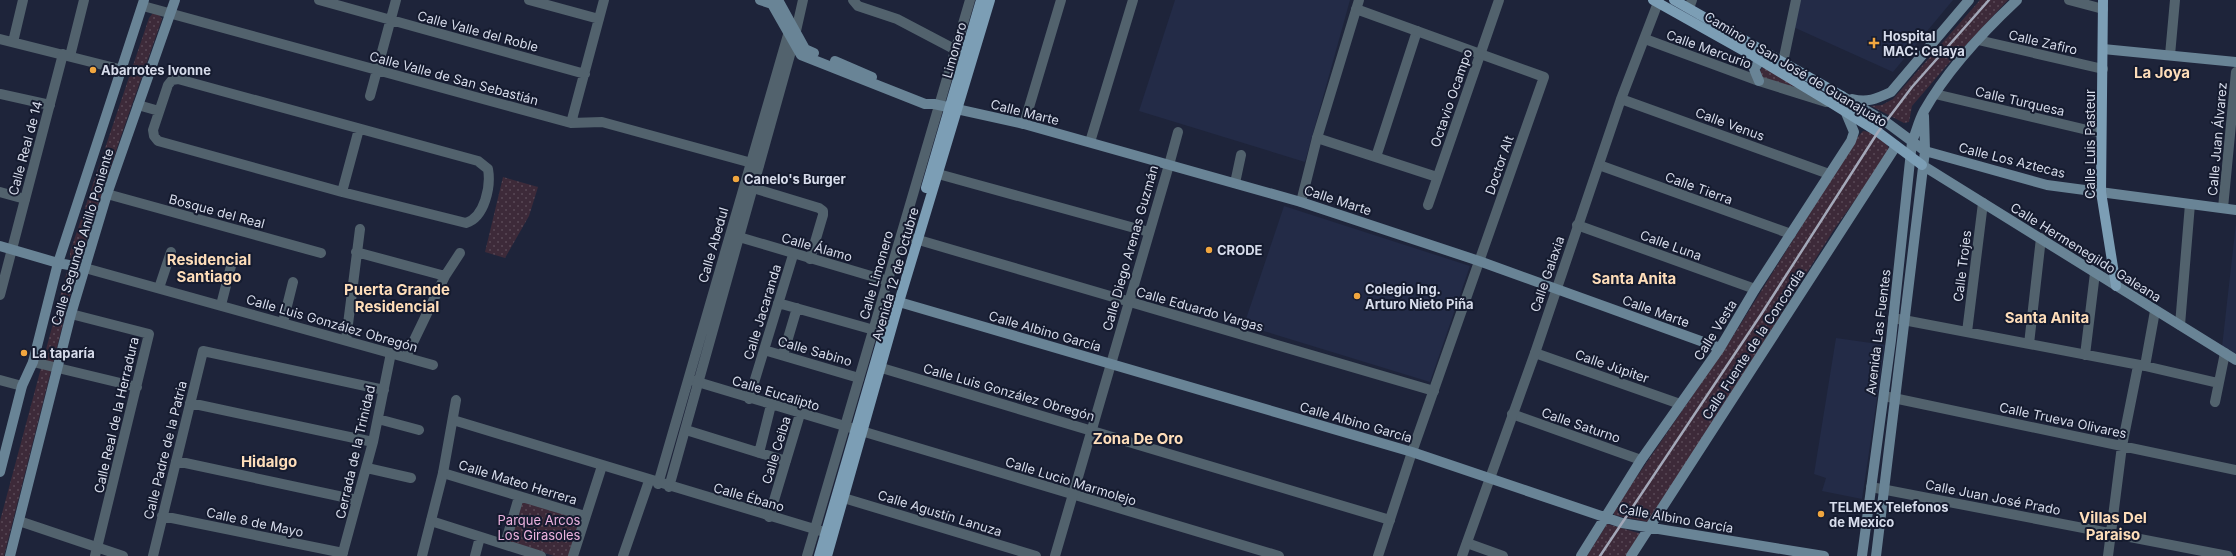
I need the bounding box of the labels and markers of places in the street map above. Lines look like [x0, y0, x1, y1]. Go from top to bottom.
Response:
place label: Hospital MAC: Celaya [1883, 28, 1965, 59]
marker: Hospital MAC: Celaya [1868, 37, 1880, 49]
place label: Abarrotes Ivonne [101, 62, 211, 78]
marker: Abarrotes Ivonne [88, 65, 98, 75]
place label: Canelo's Burger [744, 171, 847, 187]
marker: Canelo's Burger [731, 174, 741, 184]
place label: CRODE [1217, 242, 1263, 258]
marker: CRODE [1204, 245, 1214, 255]
place label: Colegio Ing. Arturo Nieto Piña [1365, 281, 1474, 312]
marker: Colegio Ing. Arturo Nieto Piña [1352, 291, 1362, 301]
place label: La taparía [32, 345, 95, 361]
marker: La taparía [19, 348, 29, 358]
place label: TELMEX Telefonos de Mexico [1829, 499, 1949, 530]
marker: TELMEX Telefonos de Mexico [1816, 509, 1826, 519]

